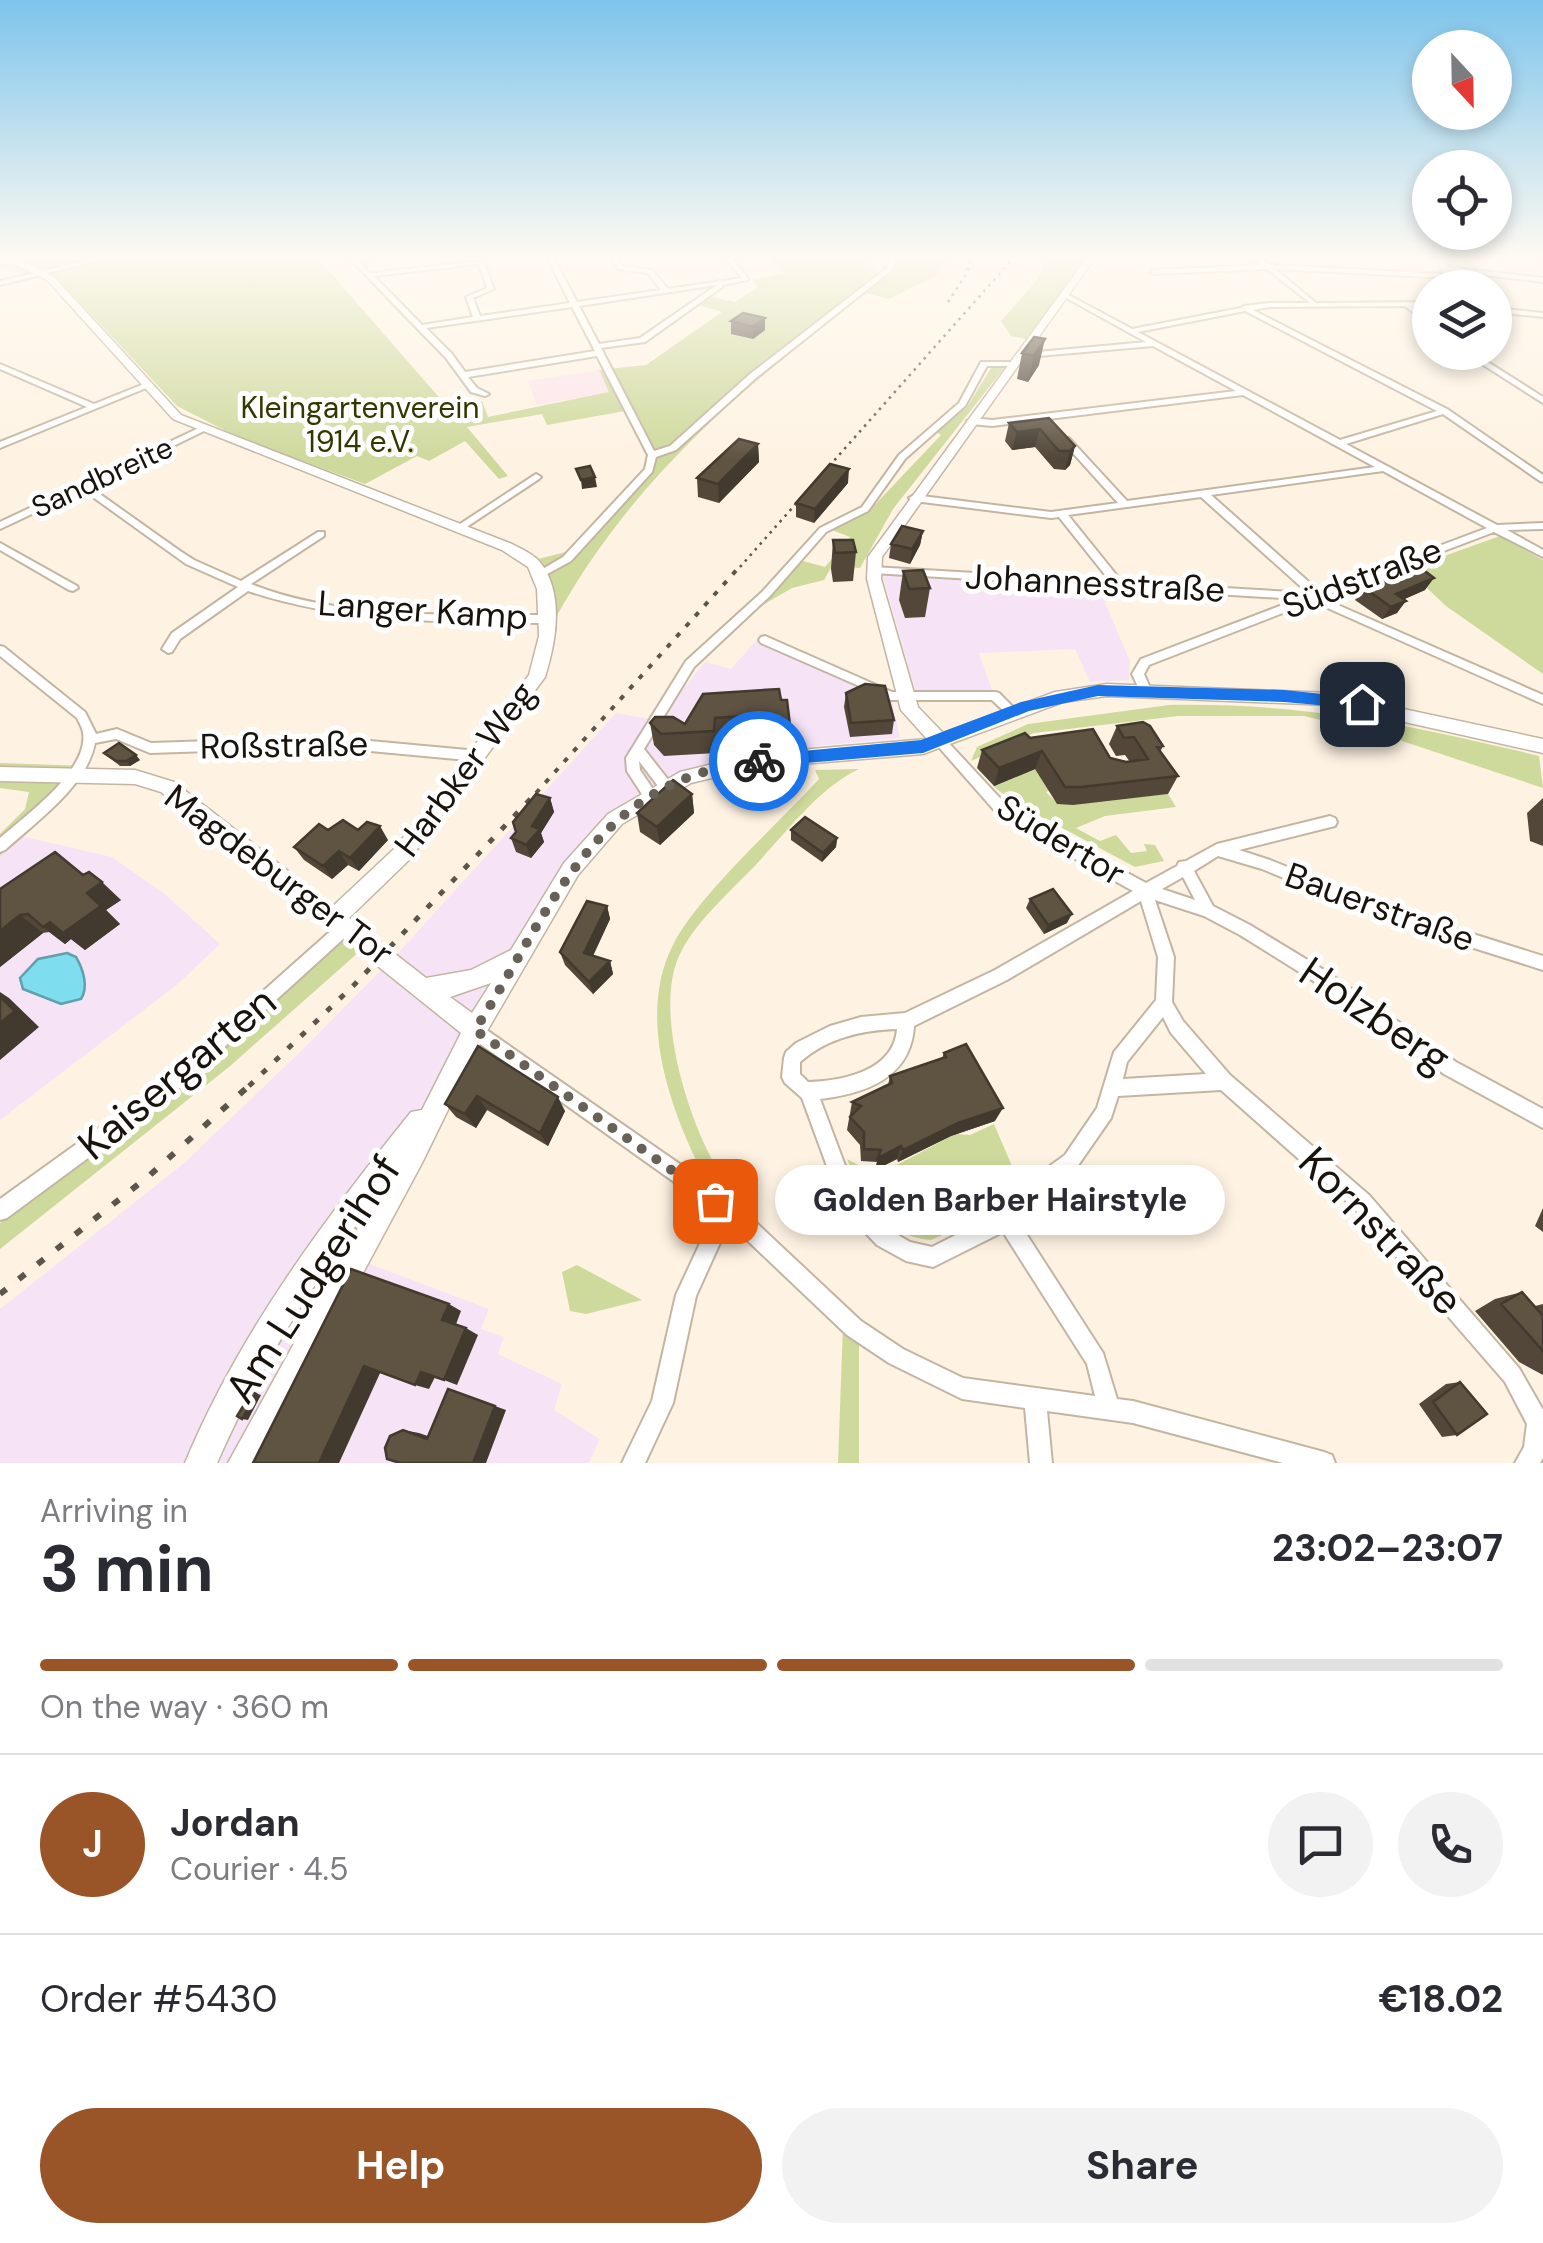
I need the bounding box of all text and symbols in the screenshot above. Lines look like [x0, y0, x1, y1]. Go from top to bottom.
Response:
north arrow [1412, 30, 1512, 130]
map controls [1412, 30, 1512, 370]
button: locate [1412, 150, 1512, 250]
button: layers [1412, 270, 1512, 370]
park label: Kleingartenverein 1914 e.V. [240, 388, 480, 461]
street label: Sandbreite [25, 427, 179, 527]
street label: Südstraße [1276, 527, 1448, 629]
street label: Johannesstraße [964, 553, 1226, 613]
street label: Langer Kamp [316, 580, 530, 640]
pin [1320, 662, 1405, 747]
street label: Harbker Weg [384, 672, 546, 866]
icon: home [1335, 677, 1390, 732]
courier [709, 711, 809, 811]
street label: Roßstraße [199, 721, 369, 769]
icon: bike [732, 734, 787, 789]
street label: Magdeburger Tor [155, 774, 403, 976]
street label: Südertor [988, 784, 1134, 896]
street label: Bauerstraße [1279, 852, 1481, 962]
street label: Holzberg [1289, 944, 1461, 1086]
street label: Kaisergarten [67, 974, 287, 1172]
street label: Kornstraße [1287, 1135, 1475, 1327]
street label: Am Ludgerihof [212, 1145, 414, 1413]
pin [673, 1159, 758, 1244]
callout: Golden Barber Hairstyle [775, 1166, 1225, 1236]
icon: bag [688, 1174, 743, 1229]
text: Golden Barber Hairstyle [813, 1179, 1187, 1221]
text: Arriving in [40, 1490, 188, 1532]
text: 23:02–23:07 [1272, 1523, 1503, 1573]
text: 3 min [40, 1527, 214, 1611]
text: On the way · 360 m [40, 1686, 329, 1728]
button: chat [1268, 1792, 1373, 1897]
button: phone [1398, 1792, 1503, 1897]
text: Jordan [170, 1798, 300, 1848]
text: J [82, 1819, 103, 1869]
text: Courier · 4.5 [170, 1848, 348, 1890]
text: Order #5430 [40, 1974, 278, 2024]
text: €18.02 [1379, 1974, 1503, 2024]
button: Help [40, 2108, 762, 2223]
button: Share [782, 2108, 1503, 2223]

